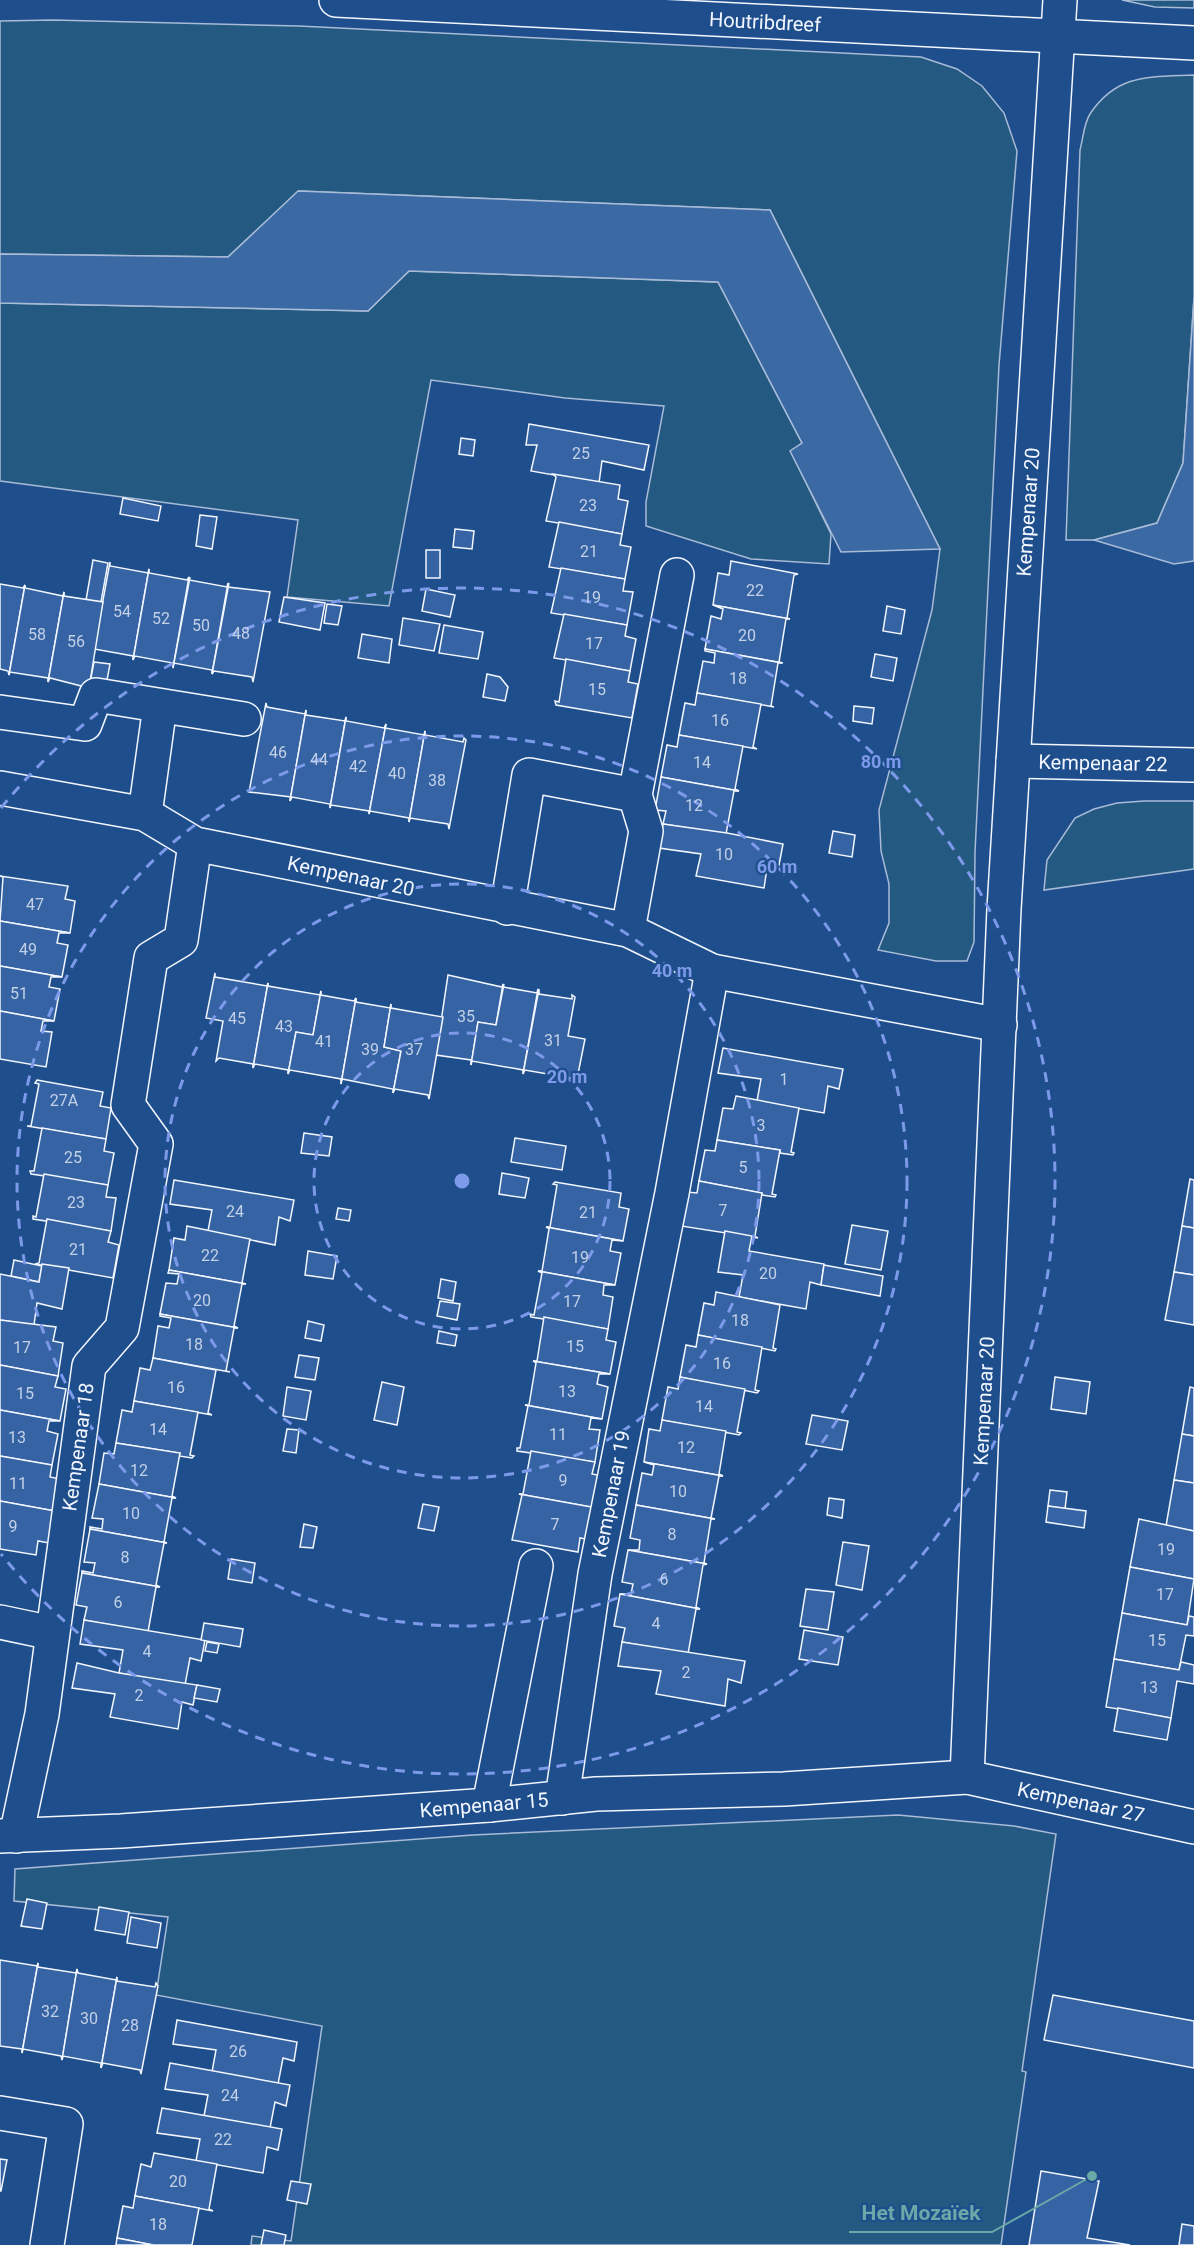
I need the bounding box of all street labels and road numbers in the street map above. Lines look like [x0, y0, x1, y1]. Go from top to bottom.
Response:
street label: Houtribdreef [708, 7, 822, 37]
street label: Kempenaar 20 [1012, 447, 1044, 577]
street label: Kempenaar 22 [1038, 750, 1168, 776]
street label: Kempenaar 20 [285, 851, 417, 901]
street label: Kempenaar 20 [969, 1336, 999, 1466]
street label: Kempenaar 18 [57, 1381, 99, 1513]
street label: Kempenaar 19 [587, 1428, 635, 1560]
street label: Kempenaar 27 [1015, 1777, 1147, 1827]
street label: Kempenaar 15 [419, 1787, 549, 1823]

